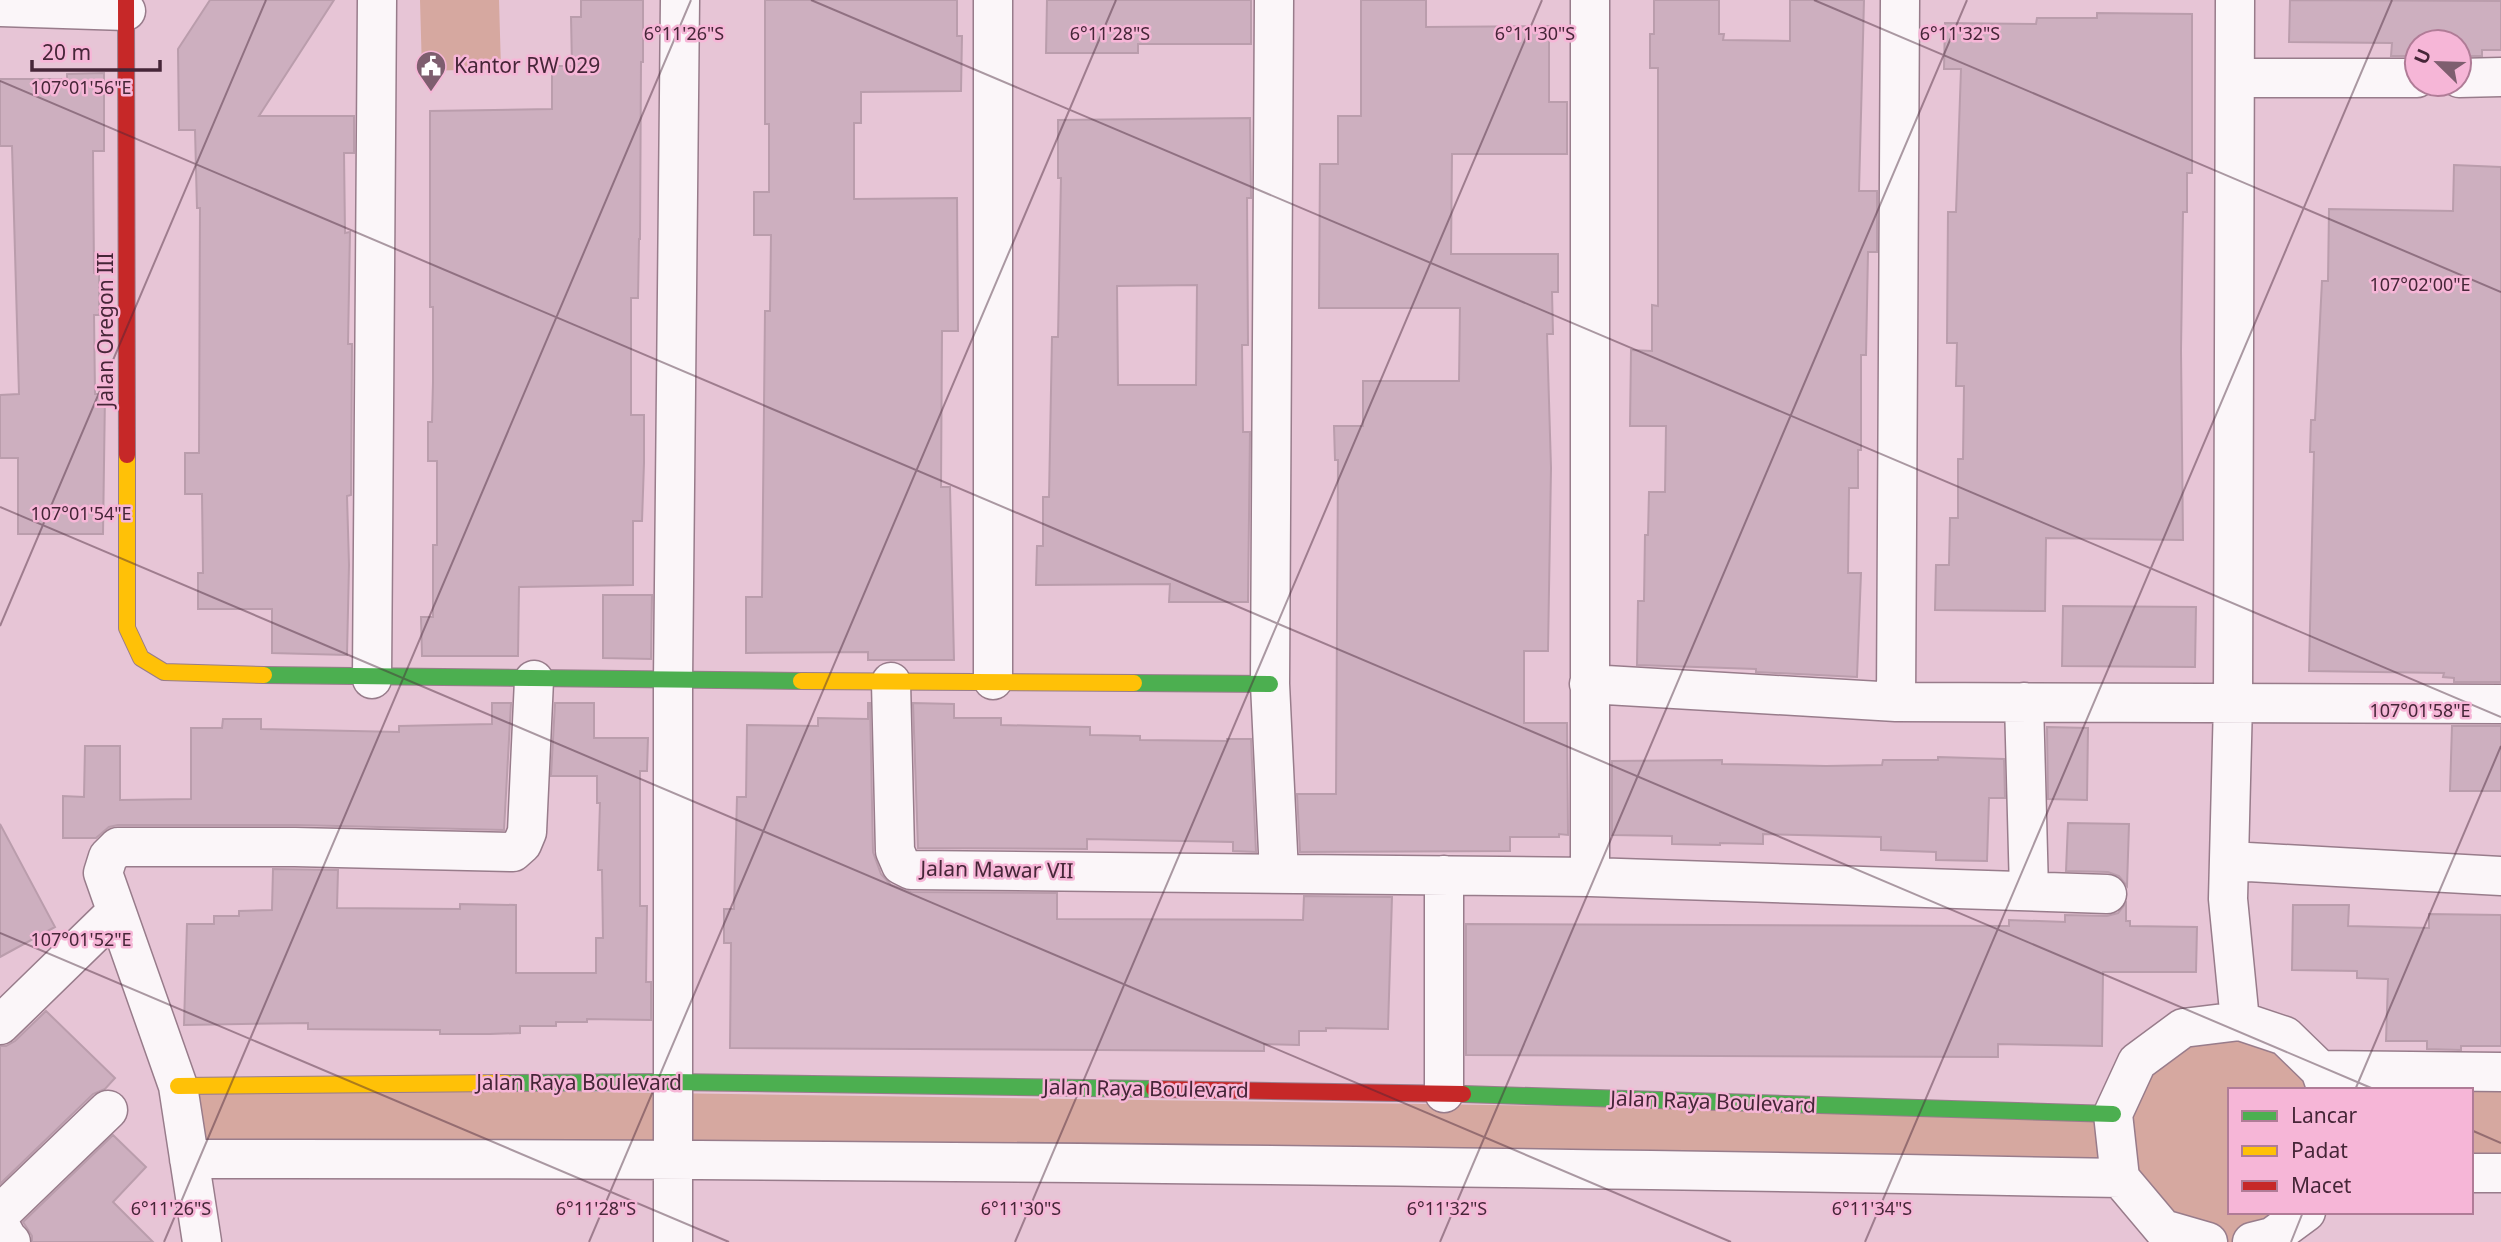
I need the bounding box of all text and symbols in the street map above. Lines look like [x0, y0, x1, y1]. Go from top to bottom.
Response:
text: 6°11'26"S [644, 21, 724, 45]
text: 6°11'28"S [1070, 21, 1150, 45]
text: 6°11'30"S [1495, 21, 1575, 45]
text: 6°11'32"S [1920, 21, 2000, 45]
scale bar [32, 28, 159, 72]
north arrow [2403, 28, 2473, 98]
text: 20 m [42, 38, 91, 66]
text: U [2408, 45, 2437, 68]
public building icon: Kantor RW 029 [414, 49, 448, 93]
place label: Kantor RW 029 [454, 51, 600, 79]
text: 107°01'56"E [30, 75, 132, 99]
street label: Jalan Oregon III [91, 252, 119, 410]
text: 107°02'00"E [2369, 272, 2471, 296]
text: 107°01'54"E [30, 501, 132, 525]
text: 107°01'58"E [2369, 698, 2471, 722]
street label: Jalan Mawar VII [918, 854, 1074, 884]
text: 107°01'52"E [30, 927, 132, 951]
street label: Jalan Raya Boulevard [474, 1068, 682, 1096]
street label: Jalan Raya Boulevard [1041, 1072, 1249, 1104]
street label: Jalan Raya Boulevard [1608, 1083, 1816, 1119]
legend [2228, 1088, 2473, 1214]
text: Lancar [2291, 1101, 2358, 1129]
text: Padat [2291, 1136, 2348, 1164]
text: Macet [2291, 1171, 2352, 1199]
text: 6°11'26"S [131, 1196, 211, 1220]
text: 6°11'28"S [556, 1196, 636, 1220]
text: 6°11'30"S [981, 1196, 1061, 1220]
text: 6°11'32"S [1407, 1196, 1487, 1220]
text: 6°11'34"S [1832, 1196, 1912, 1220]

